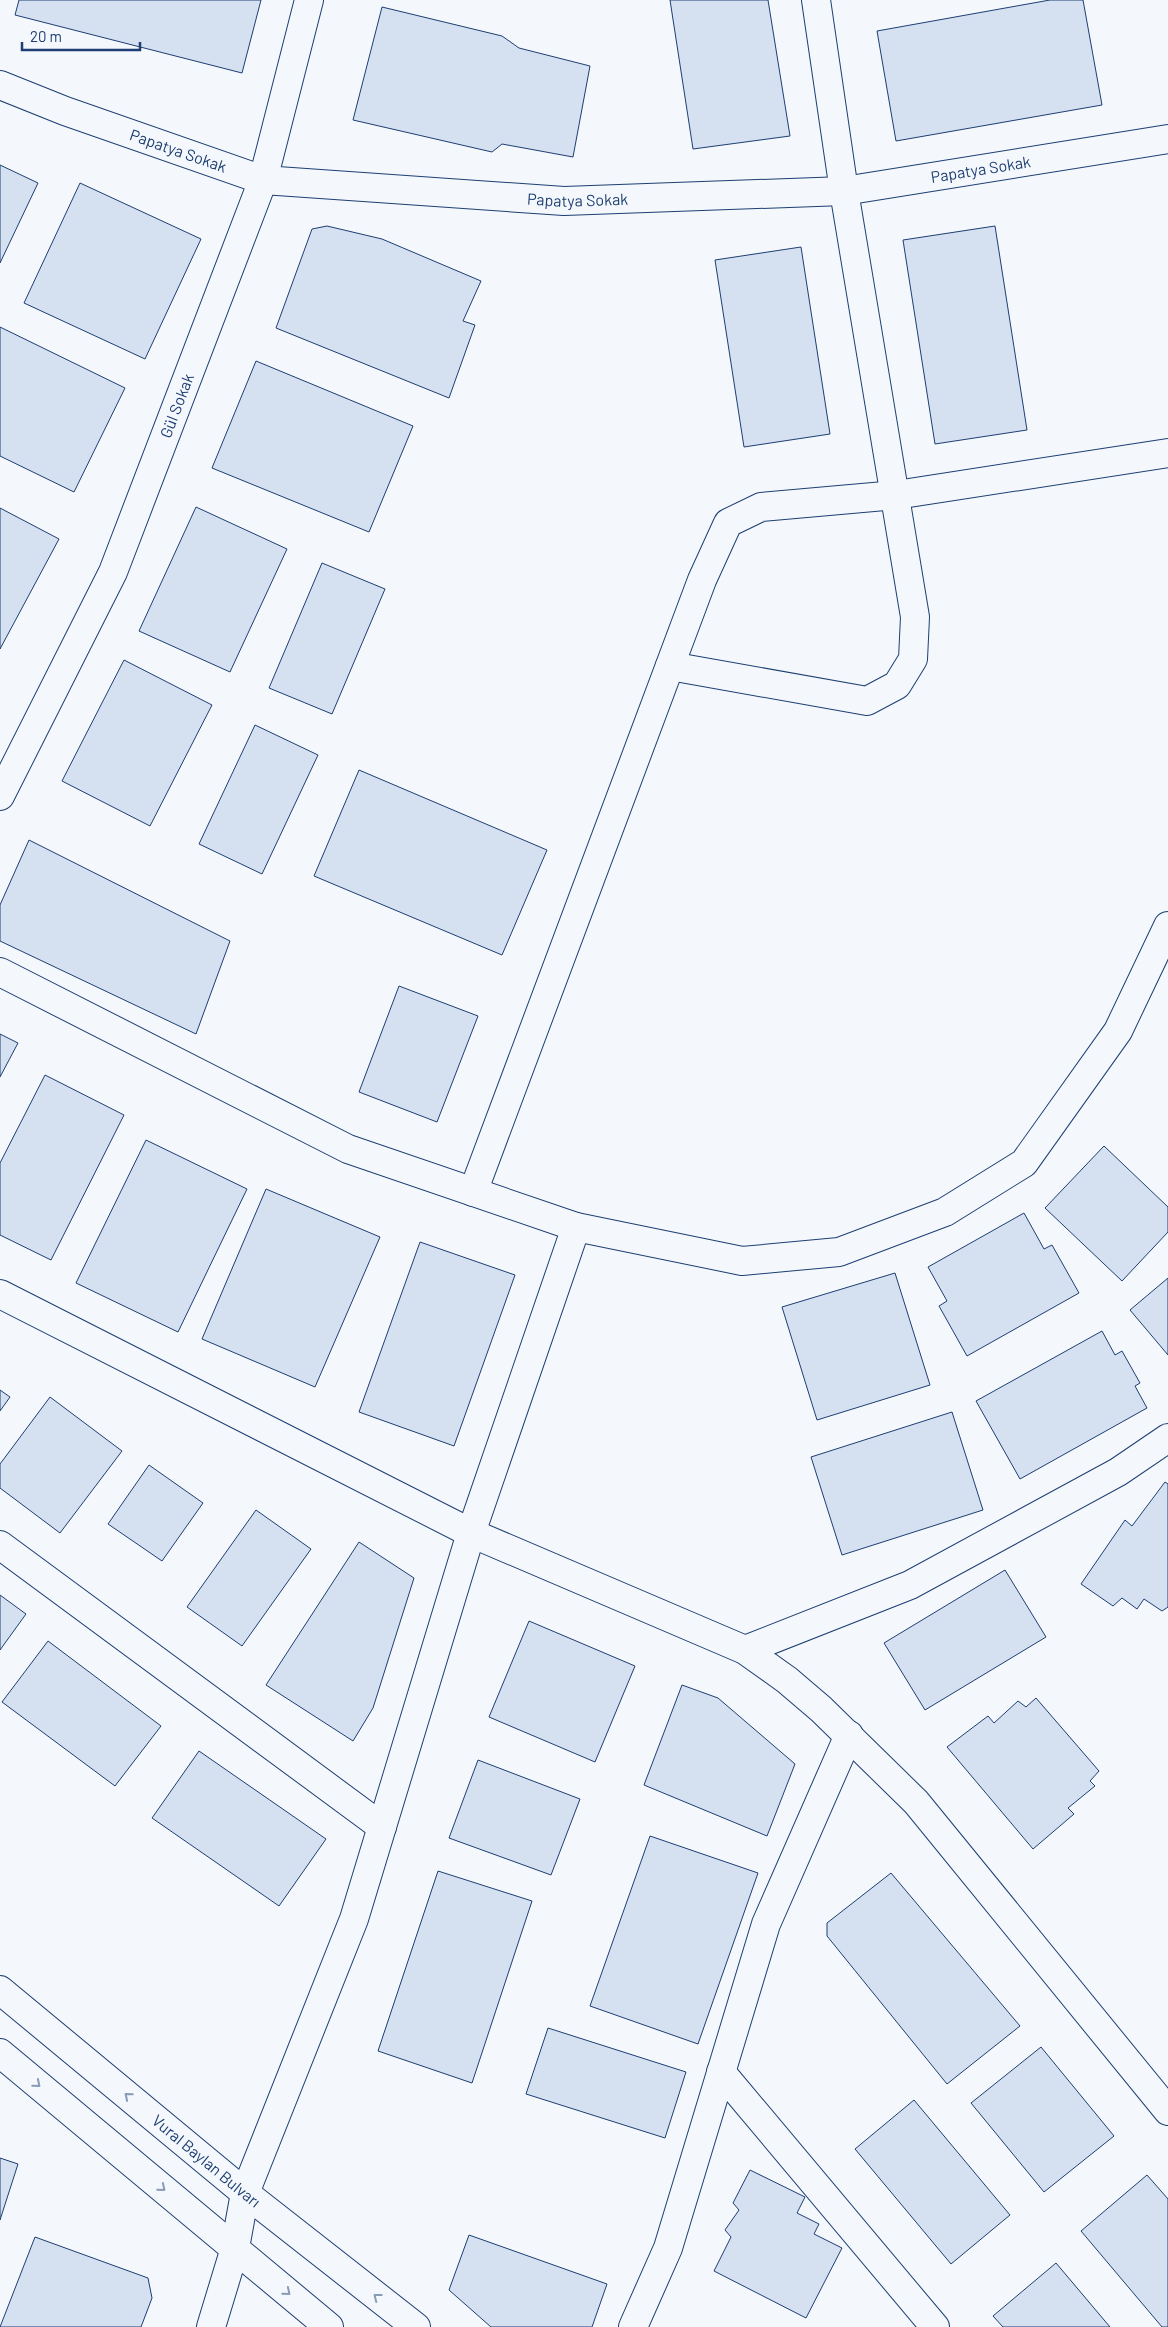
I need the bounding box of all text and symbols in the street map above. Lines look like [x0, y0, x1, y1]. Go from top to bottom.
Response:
scale bar [22, 20, 140, 52]
text: 20 m [30, 27, 62, 45]
street label: Papatya Sokak [128, 124, 229, 176]
street label: Papatya Sokak [929, 151, 1032, 186]
street label: Papatya Sokak [526, 188, 628, 210]
street label: Gül Sokak [155, 371, 197, 440]
one-way arrow [32, 2078, 41, 2087]
one-way arrow [125, 2094, 134, 2102]
street label: Vural Baylan Bulvarı [149, 2110, 265, 2211]
one-way arrow [157, 2182, 166, 2191]
one-way arrow [281, 2286, 290, 2295]
one-way arrow [374, 2294, 383, 2302]

